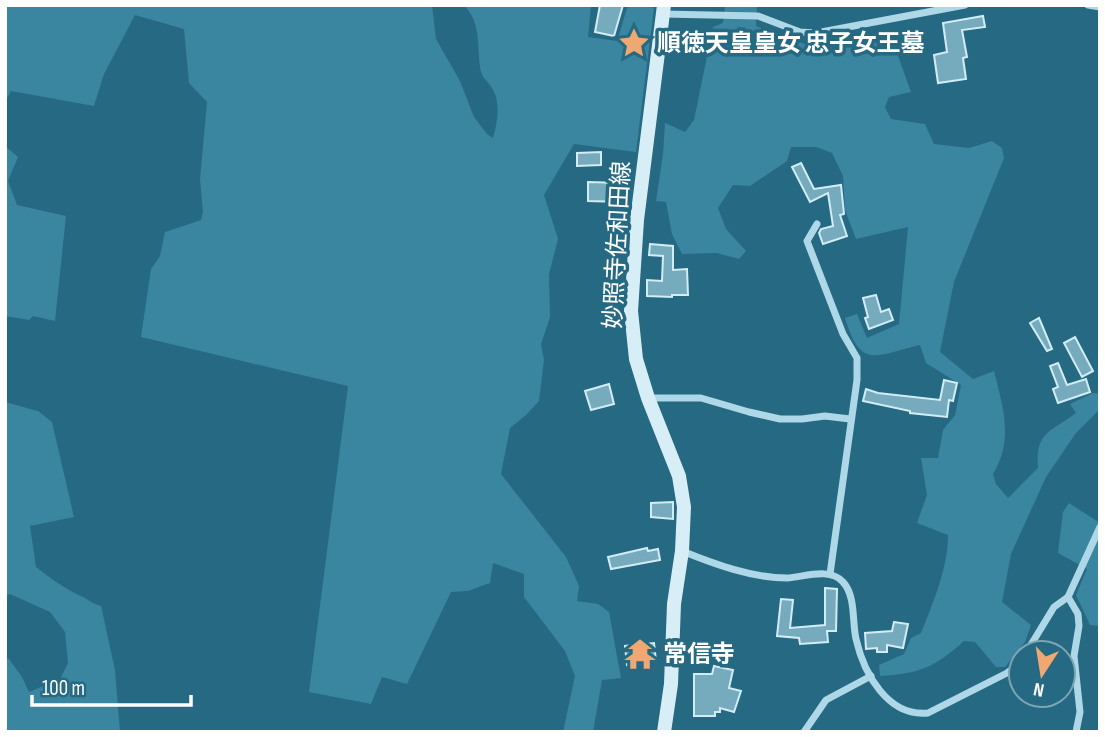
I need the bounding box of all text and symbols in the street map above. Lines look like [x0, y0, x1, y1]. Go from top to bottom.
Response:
place icon: 順徳天皇皇女 忠子女王墓 [617, 26, 651, 60]
place label: 順徳天皇皇女 忠子女王墓 [657, 29, 925, 58]
street label: 妙照寺佐和田線 [599, 160, 636, 330]
temple icon: 常信寺 [623, 637, 657, 671]
north arrow [1007, 639, 1077, 709]
place label: 常信寺 [663, 640, 735, 669]
scale bar [32, 664, 191, 708]
text: 100 m [42, 676, 85, 701]
text: N [1031, 677, 1046, 701]

